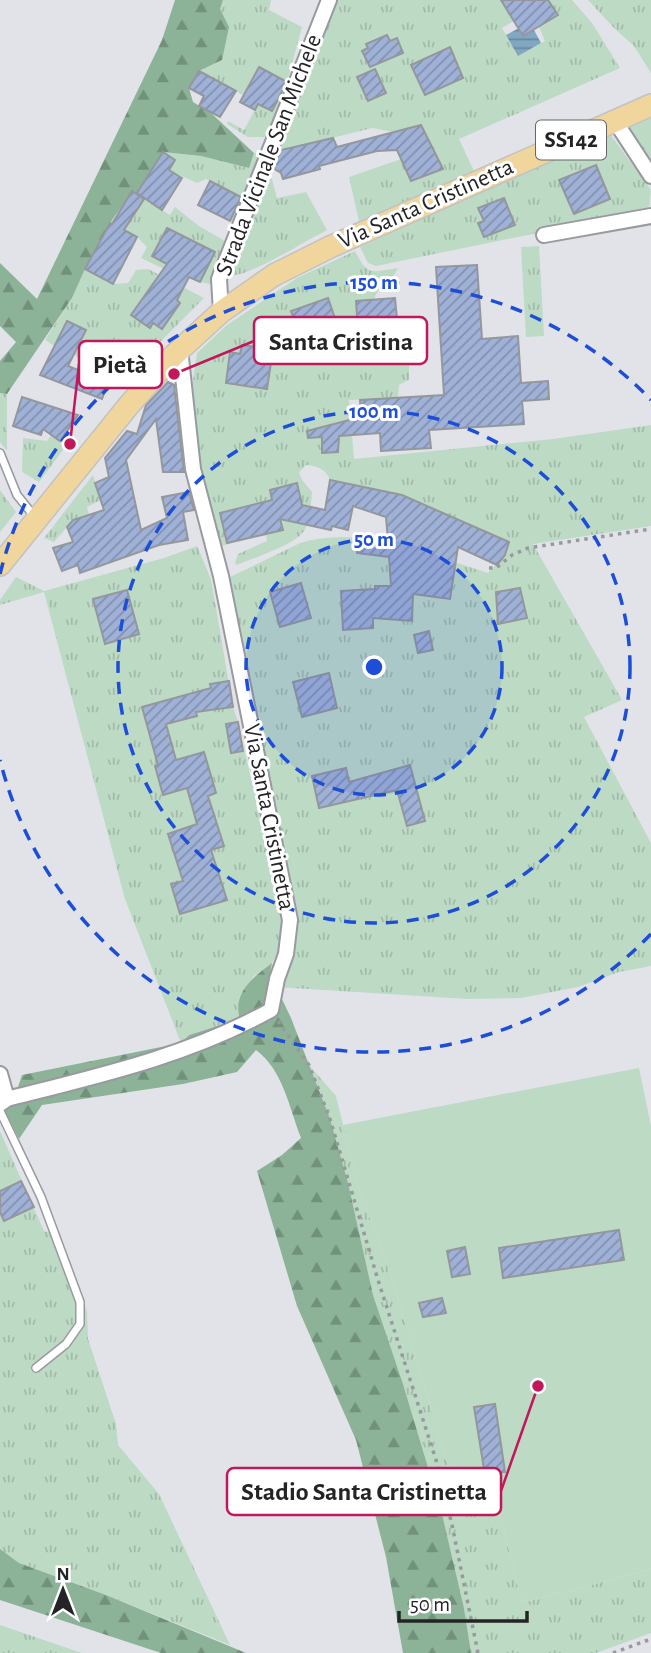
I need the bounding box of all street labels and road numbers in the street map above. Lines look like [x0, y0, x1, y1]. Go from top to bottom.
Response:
street label: Strada Vicinale San Michele [212, 31, 326, 279]
road number: SS142 [536, 120, 606, 160]
street label: Via Santa Cristinetta [335, 155, 517, 253]
street label: Via Santa Cristinetta [239, 722, 299, 912]

